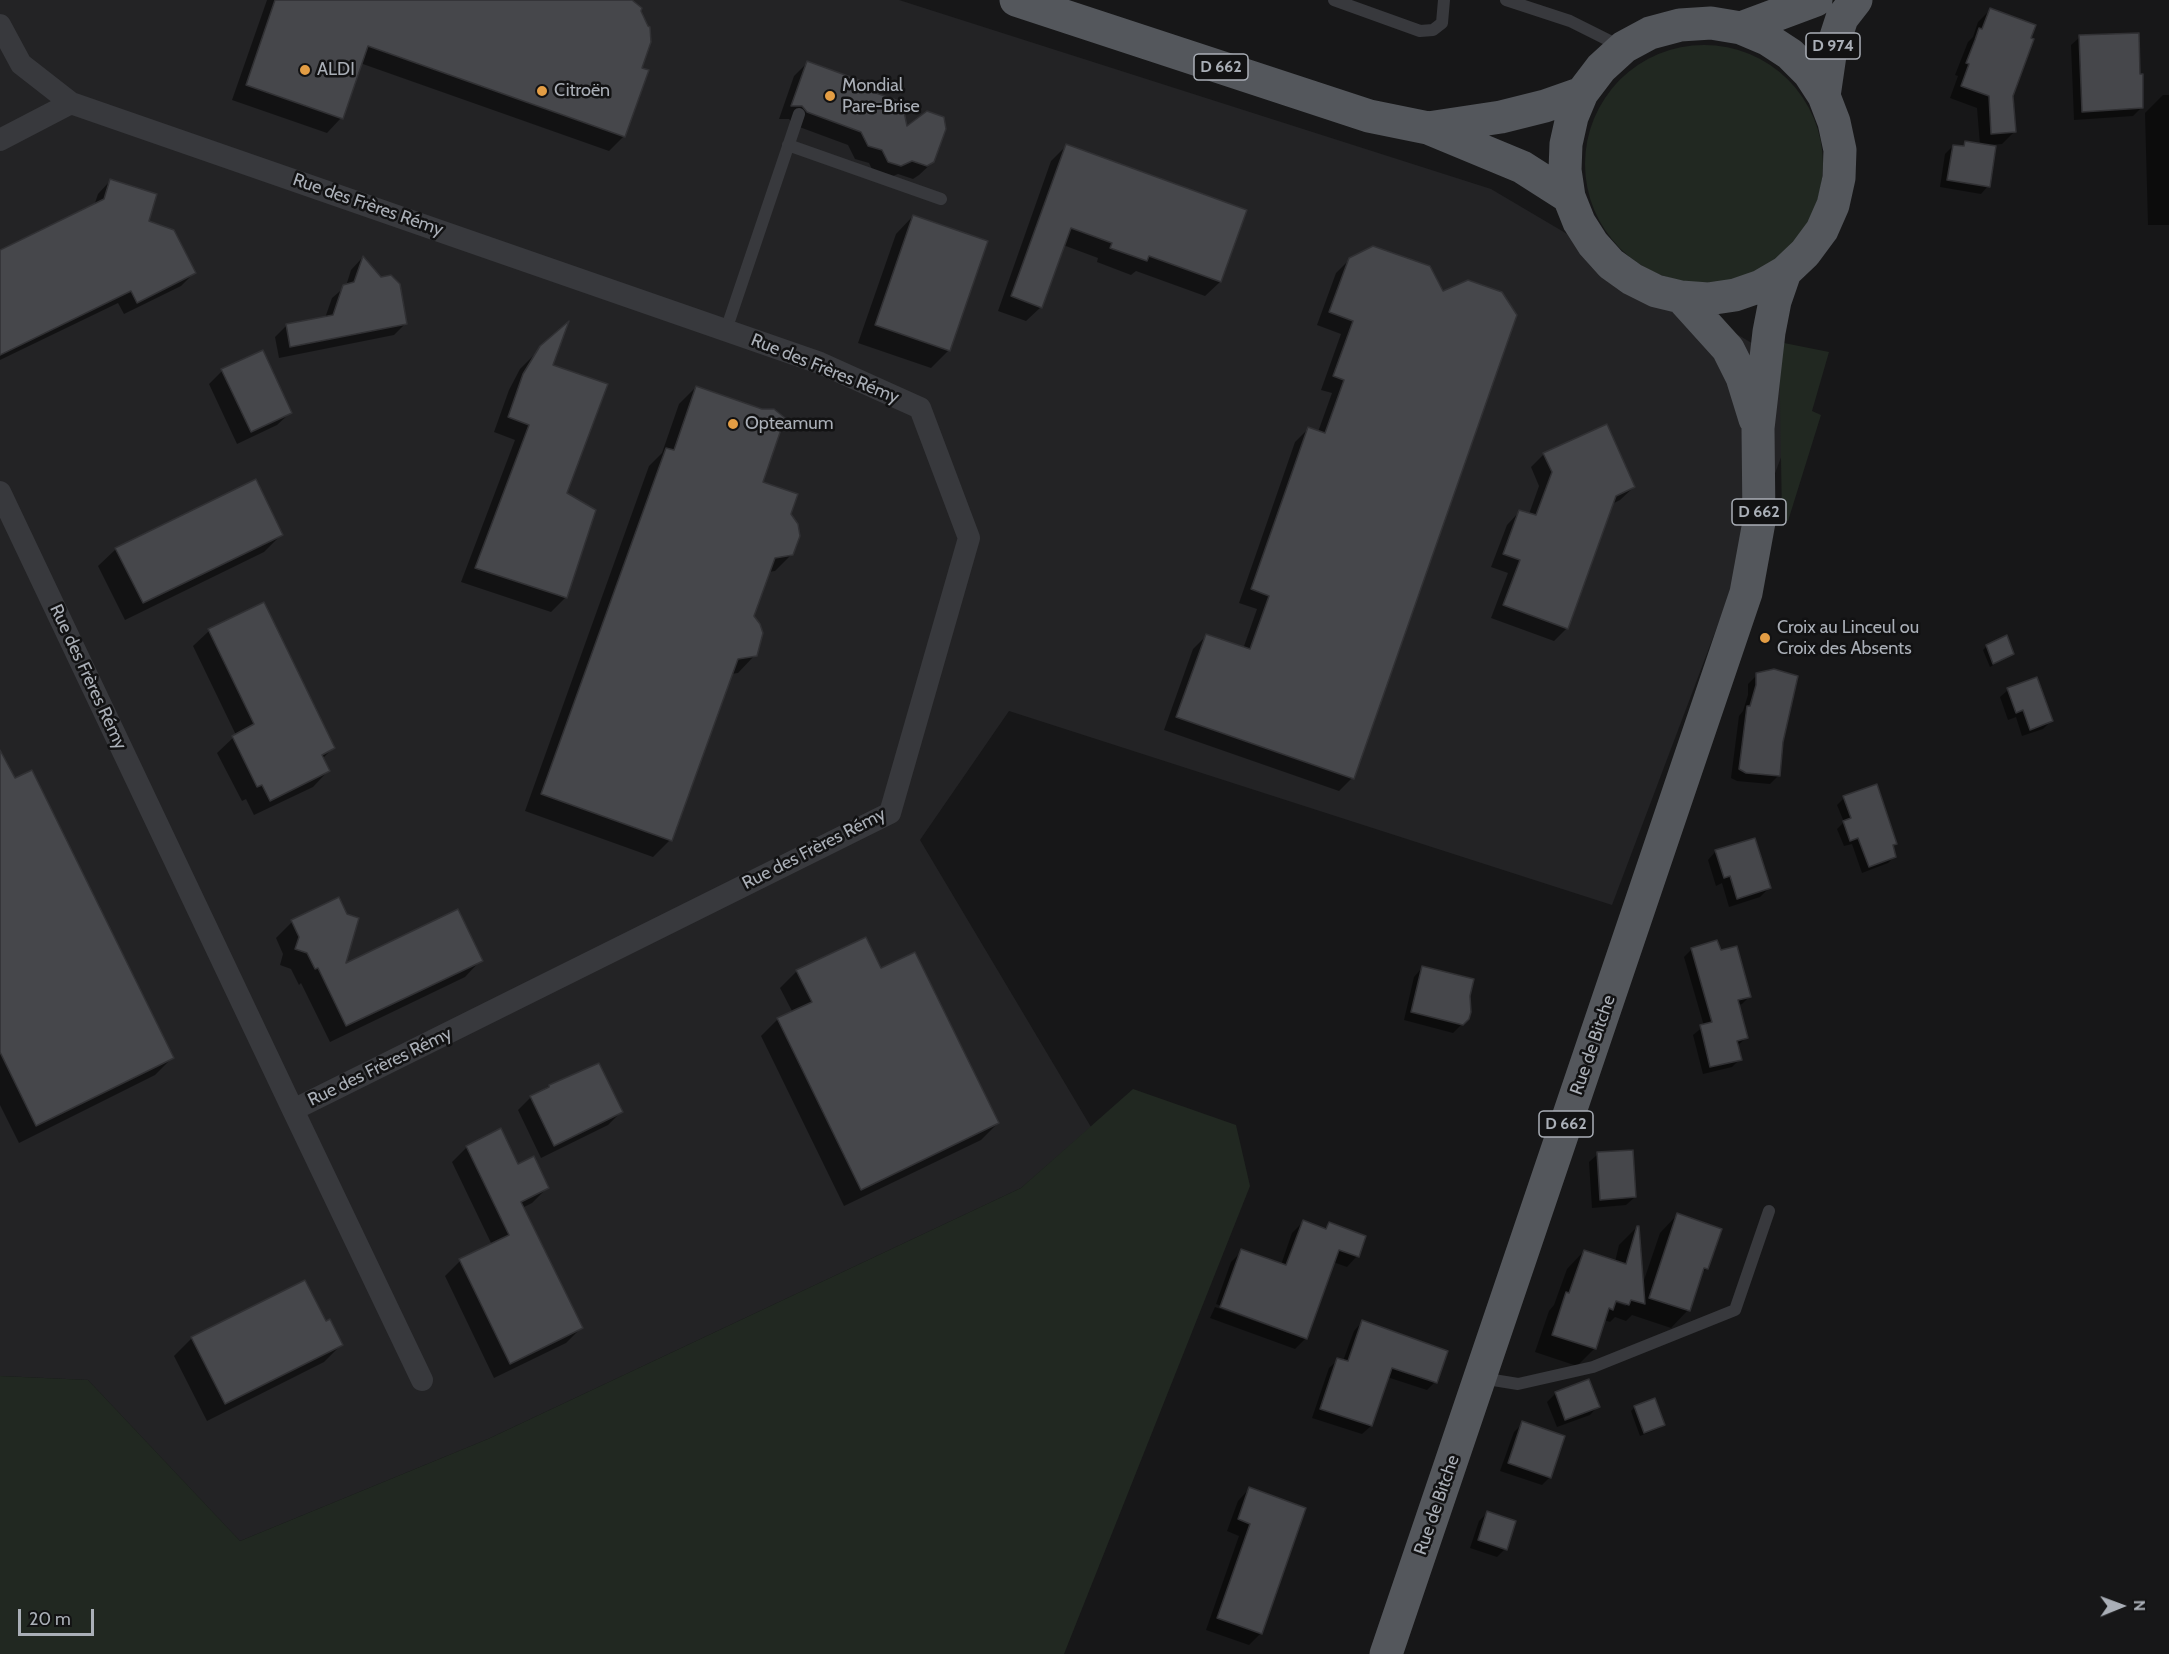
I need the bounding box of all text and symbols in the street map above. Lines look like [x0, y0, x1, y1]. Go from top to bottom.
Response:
road number: D 974 [1806, 33, 1860, 59]
road number: D 662 [1194, 54, 1248, 80]
place label: ALDI [317, 59, 355, 81]
marker: ALDI [298, 63, 312, 77]
place label: Mondial Pare-Brise [842, 75, 920, 118]
place label: Citroën [554, 80, 610, 102]
marker: Citroën [535, 84, 549, 98]
marker: Mondial Pare-Brise [823, 89, 837, 103]
street label: Rue des Frères Rémy [290, 169, 446, 241]
street label: Rue des Frères Rémy [748, 329, 902, 409]
place label: Opteamum [745, 413, 833, 435]
marker: Opteamum [726, 417, 740, 431]
road number: D 662 [1732, 499, 1786, 525]
street label: Rue des Frères Rémy [45, 601, 131, 753]
place label: Croix au Linceul ou Croix des Absents [1777, 617, 1919, 660]
marker: Croix au Linceul ou Croix des Absents [1758, 631, 1772, 645]
street label: Rue des Frères Rémy [739, 804, 889, 894]
street label: Rue de Bitche [1566, 992, 1620, 1098]
street label: Rue des Frères Rémy [304, 1023, 456, 1111]
road number: D 662 [1539, 1111, 1593, 1137]
street label: Rue de Bitche [1410, 1452, 1464, 1558]
north arrow [2091, 1576, 2151, 1636]
scale bar [21, 1597, 98, 1635]
text: N [2130, 1600, 2149, 1611]
text: 20 m [29, 1608, 71, 1630]

